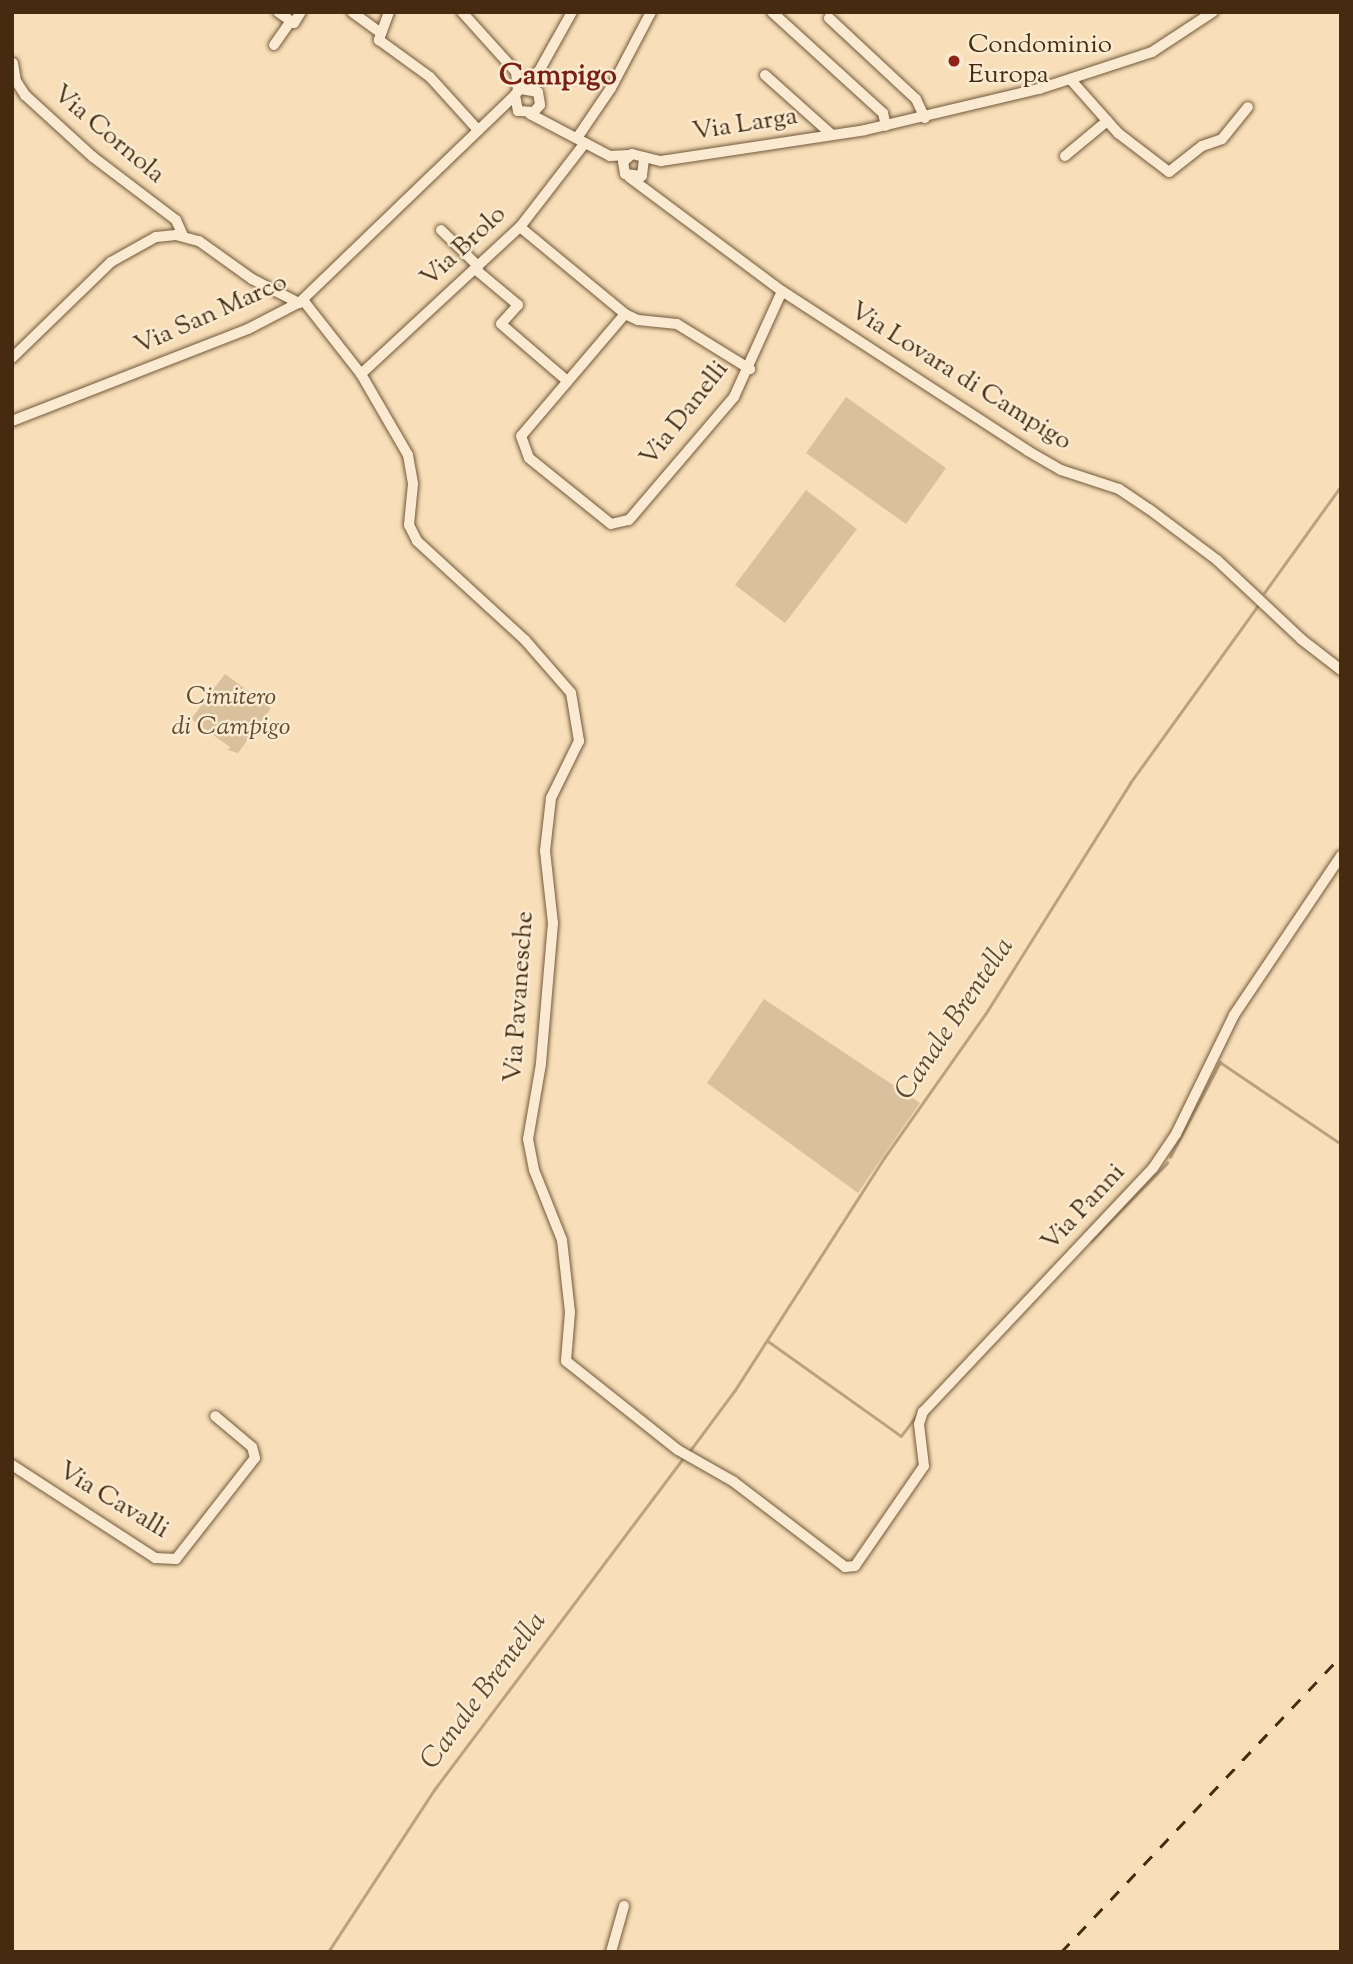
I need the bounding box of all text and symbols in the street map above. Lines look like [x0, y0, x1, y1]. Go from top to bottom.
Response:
place label: Condominio Europa [968, 30, 1112, 92]
marker: Condominio Europa [946, 53, 962, 69]
district label: Campigo [499, 59, 617, 95]
street label: Via Cornola [46, 79, 170, 191]
street label: Via Larga [690, 101, 800, 149]
street label: Via Brolo [415, 200, 513, 294]
street label: Via San Marco [130, 267, 292, 363]
street label: Via Lovara di Campigo [843, 296, 1077, 458]
street label: Via Danelli [634, 355, 736, 473]
park label: Cimitero di Campigo [172, 682, 290, 744]
street label: Via Pavanesche [498, 910, 542, 1084]
water label: Canale Brentella [888, 931, 1022, 1107]
street label: Via Panni [1036, 1158, 1132, 1258]
street label: Via Cavalli [52, 1456, 174, 1546]
water label: Canale Brentella [414, 1606, 554, 1776]

